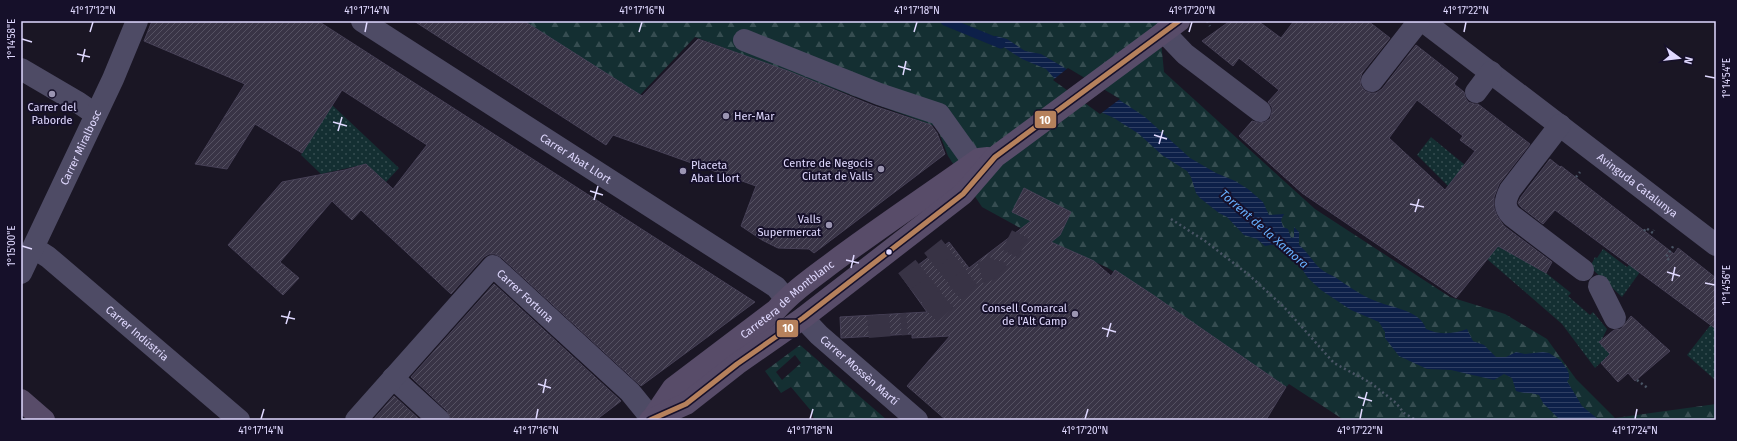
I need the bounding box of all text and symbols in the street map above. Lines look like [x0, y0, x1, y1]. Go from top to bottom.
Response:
text: 41°17'12"N [70, 5, 116, 17]
text: 41°17'14"N [344, 5, 390, 17]
text: 41°17'16"N [619, 5, 665, 17]
text: 41°17'18"N [894, 5, 940, 17]
text: 41°17'20"N [1169, 5, 1215, 17]
text: 41°17'22"N [1443, 5, 1489, 17]
text: 1°14'58"E [6, 19, 18, 59]
north arrow [1659, 38, 1699, 78]
text: N [1681, 55, 1695, 66]
text: 1°14'54"E [1721, 58, 1733, 98]
marker: Carrer del Paborde [47, 89, 57, 99]
place label: Carrer del Paborde [27, 101, 77, 127]
street label: Carrer Miralbosc [58, 108, 104, 187]
place label: Her-Mar [734, 110, 775, 123]
line badge: 10 [1034, 110, 1057, 129]
marker: Her-Mar [721, 111, 731, 121]
text: 10 [1039, 114, 1051, 127]
street label: Carrer Abat Llort [537, 131, 614, 186]
street label: Avinguda Catalunya [1594, 150, 1680, 220]
place label: Centre de Negocis Ciutat de Valls [783, 157, 873, 183]
place label: Placeta Abat Llort [691, 159, 740, 185]
marker: Centre de Negocis Ciutat de Valls [876, 164, 886, 174]
marker: Placeta Abat Llort [678, 166, 688, 176]
water label: Torrent de la Xamora [1217, 187, 1311, 271]
place label: Valls Supermercat [757, 213, 821, 239]
marker: Valls Supermercat [824, 220, 834, 230]
text: 1°15'00"E [6, 225, 18, 267]
unlabelled marker [884, 247, 894, 257]
street label: Carretera de Montblanc [738, 258, 837, 342]
text: 1°14'56"E [1721, 265, 1733, 305]
street label: Carrer Fortuna [494, 267, 556, 325]
place label: Consell Comarcal de l'Alt Camp [982, 302, 1067, 328]
street label: Carrer Indústria [103, 303, 171, 364]
marker: Consell Comarcal de l'Alt Camp [1070, 309, 1080, 319]
line badge: 10 [776, 319, 799, 338]
text: 10 [782, 322, 794, 335]
street label: Carrer Mossèn Martí [817, 333, 901, 408]
text: 41°17'14"N [238, 425, 284, 437]
text: 41°17'16"N [513, 425, 559, 437]
text: 41°17'18"N [787, 425, 833, 437]
text: 41°17'20"N [1062, 425, 1108, 437]
text: 41°17'22"N [1337, 425, 1383, 437]
text: 41°17'24"N [1612, 425, 1658, 437]

